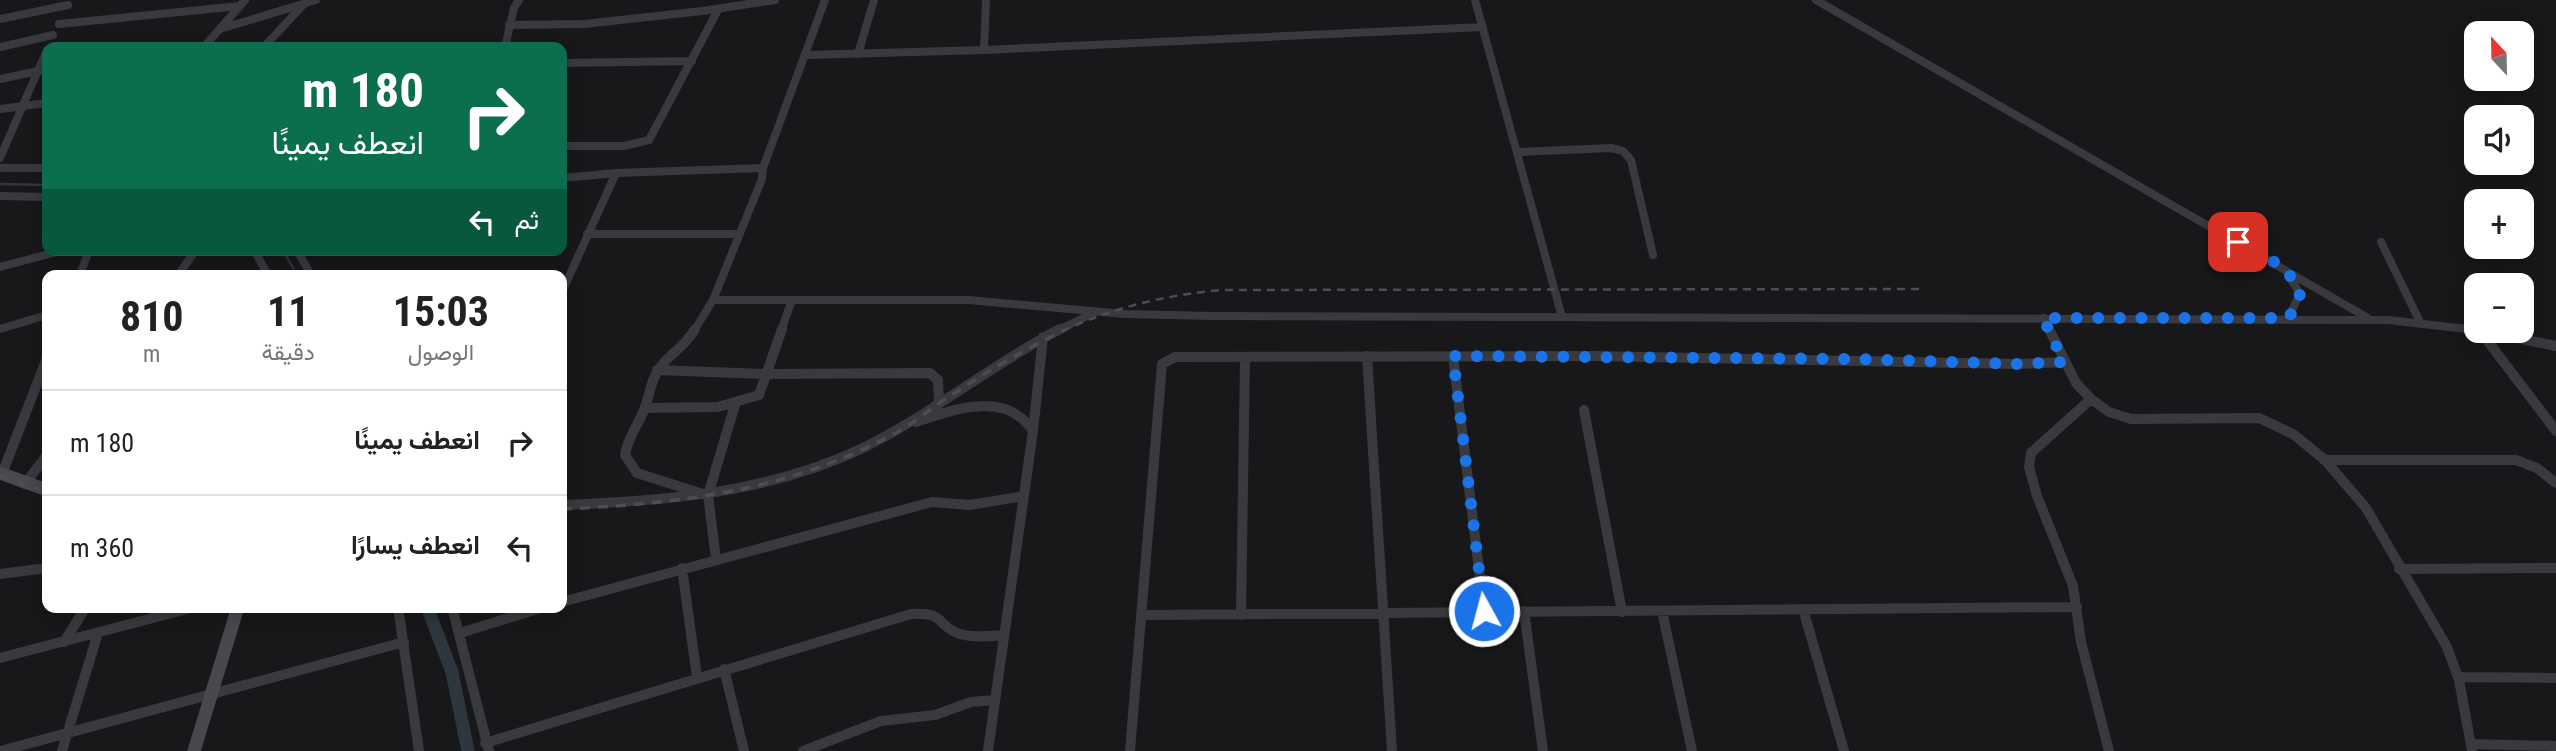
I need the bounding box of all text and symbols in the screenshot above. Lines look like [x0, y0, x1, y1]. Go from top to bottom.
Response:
north arrow [2464, 21, 2534, 91]
map controls [2464, 21, 2534, 343]
text: 180 m [302, 62, 424, 119]
icon: right [448, 70, 539, 161]
button: sound [2464, 105, 2534, 175]
text: انعطف يمينًا [271, 124, 424, 162]
button: + [2464, 189, 2534, 259]
icon: left [463, 203, 501, 241]
text: ثم [515, 205, 539, 235]
pin [2208, 212, 2268, 272]
icon: arrive [2219, 223, 2257, 261]
button: − [2464, 273, 2534, 343]
text: 11 [267, 287, 309, 336]
text: 15:03 [393, 287, 489, 336]
text: 810 [120, 292, 184, 341]
text: دقيقة [262, 339, 315, 366]
text: الوصول [408, 339, 474, 366]
text: m [143, 341, 160, 368]
icon: right [501, 424, 539, 462]
text: انعطف يمينًا [354, 425, 480, 455]
text: 180 m [70, 428, 134, 458]
icon: left [501, 529, 539, 567]
text: انعطف يسارًا [351, 530, 480, 560]
text: 360 m [70, 533, 134, 563]
position arrow [1447, 574, 1521, 648]

